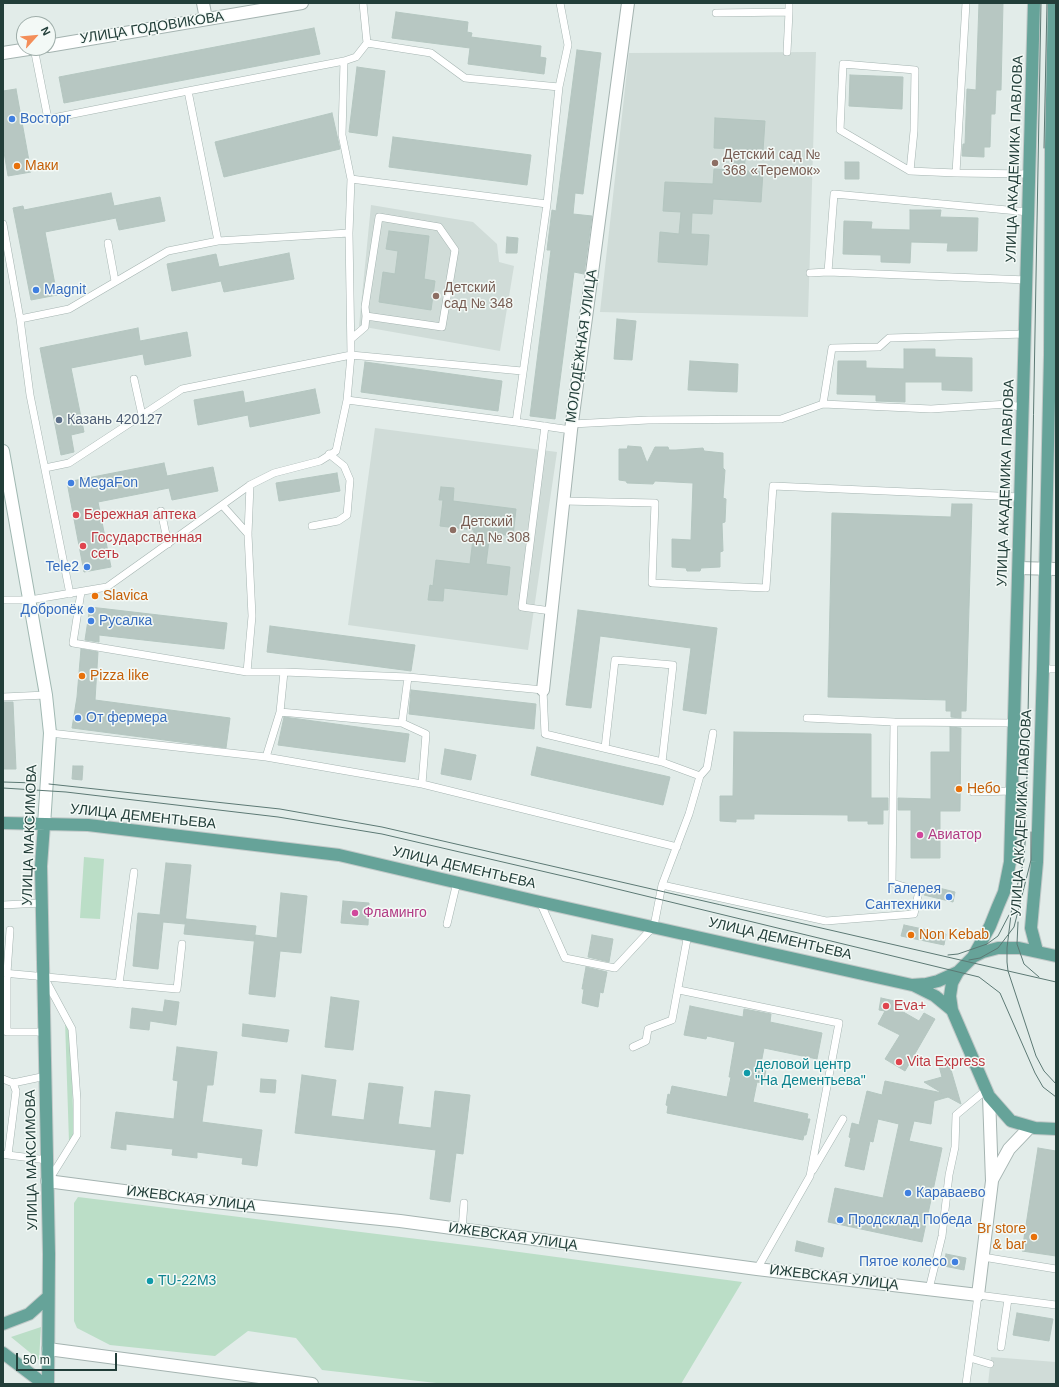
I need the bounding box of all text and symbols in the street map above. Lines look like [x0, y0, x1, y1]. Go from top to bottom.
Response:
street label: УЛИЦА ГОДОВИКОВА [79, 8, 225, 48]
north arrow [16, 16, 56, 56]
text: N [39, 25, 53, 37]
street label: УЛИЦА АКАДЕМИКА ПАВЛОВА [1003, 55, 1027, 263]
place label: Восторг [20, 111, 71, 127]
marker: Восторг [7, 114, 17, 124]
place label: Детский сад № 368 «Теремок» [723, 147, 821, 180]
place label: Маки [25, 158, 59, 174]
marker: Детский сад № 368 «Теремок» [710, 158, 720, 168]
marker: Маки [12, 161, 22, 171]
street label: МОЛОДЁЖНАЯ УЛИЦА [563, 268, 601, 424]
place label: Детский сад № 348 [444, 280, 513, 312]
place label: Magnit [44, 282, 86, 298]
marker: Magnit [31, 285, 41, 295]
marker: Детский сад № 348 [431, 291, 441, 301]
street label: УЛИЦА АКАДЕМИКА ПАВЛОВА [994, 379, 1018, 587]
place label: Казань 420127 [67, 412, 163, 428]
marker: Казань 420127 [54, 415, 64, 425]
place label: MegaFon [79, 475, 138, 491]
marker: MegaFon [66, 478, 76, 488]
place label: Бережная аптека [84, 507, 196, 523]
marker: Бережная аптека [71, 510, 81, 520]
place label: Детский сад № 308 [461, 514, 530, 546]
marker: Детский сад № 308 [448, 525, 458, 535]
place label: Государственная сеть [91, 530, 202, 562]
marker: Государственная сеть [78, 541, 88, 551]
place label: Tele2 [46, 559, 79, 575]
marker: Tele2 [82, 562, 92, 572]
place label: Slavica [103, 588, 148, 604]
marker: Slavica [90, 591, 100, 601]
place label: Добропёк [20, 602, 83, 618]
marker: Добропёк [86, 605, 96, 615]
place label: Русалка [99, 613, 152, 629]
marker: Русалка [86, 616, 96, 626]
place label: Pizza like [90, 668, 149, 684]
marker: Pizza like [77, 671, 87, 681]
street label: УЛИЦА АКАДЕМИКА ПАВЛОВА [1008, 709, 1036, 917]
place label: От фермера [86, 710, 167, 726]
marker: От фермера [73, 713, 83, 723]
street label: УЛИЦА МАКСИМОВА [19, 764, 41, 906]
place label: Небо [967, 781, 1001, 797]
marker: Небо [954, 784, 964, 794]
street label: УЛИЦА ДЕМЕНТЬЕВА [69, 801, 217, 833]
place label: Авиатор [928, 827, 982, 843]
marker: Авиатор [915, 830, 925, 840]
street label: УЛИЦА ДЕМЕНТЬЕВА [391, 843, 537, 893]
place label: Галерея Сантехники [865, 881, 941, 914]
marker: Галерея Сантехники [944, 892, 954, 902]
place label: Фламинго [363, 905, 427, 921]
marker: Фламинго [350, 908, 360, 918]
street label: УЛИЦА ДЕМЕНТЬЕВА [707, 914, 853, 964]
place label: Non Kebab [919, 927, 989, 943]
marker: Non Kebab [906, 930, 916, 940]
place label: Eva+ [894, 998, 926, 1014]
marker: Eva+ [881, 1001, 891, 1011]
place label: Vita Express [907, 1054, 985, 1070]
place label: деловой центр "На Дементьева" [755, 1057, 866, 1090]
marker: Vita Express [894, 1057, 904, 1067]
marker: деловой центр "На Дементьева" [742, 1068, 752, 1078]
street label: УЛИЦА МАКСИМОВА [22, 1089, 42, 1231]
street label: ИЖЕВСКАЯ УЛИЦА [125, 1183, 257, 1215]
place label: Караваево [916, 1185, 985, 1201]
marker: Караваево [903, 1188, 913, 1198]
place label: Продсклад Победа [848, 1212, 972, 1228]
marker: Продсклад Победа [835, 1215, 845, 1225]
street label: ИЖЕВСКАЯ УЛИЦА [447, 1220, 579, 1254]
place label: Br store & bar [977, 1221, 1026, 1254]
marker: Br store & bar [1029, 1232, 1039, 1242]
place label: Пятое колесо [859, 1254, 947, 1270]
marker: Пятое колесо [950, 1257, 960, 1267]
street label: ИЖЕВСКАЯ УЛИЦА [768, 1262, 900, 1294]
place label: TU-22M3 [158, 1273, 216, 1289]
marker: TU-22M3 [145, 1276, 155, 1286]
scale bar [18, 1345, 119, 1371]
text: 50 m [23, 1353, 50, 1367]

